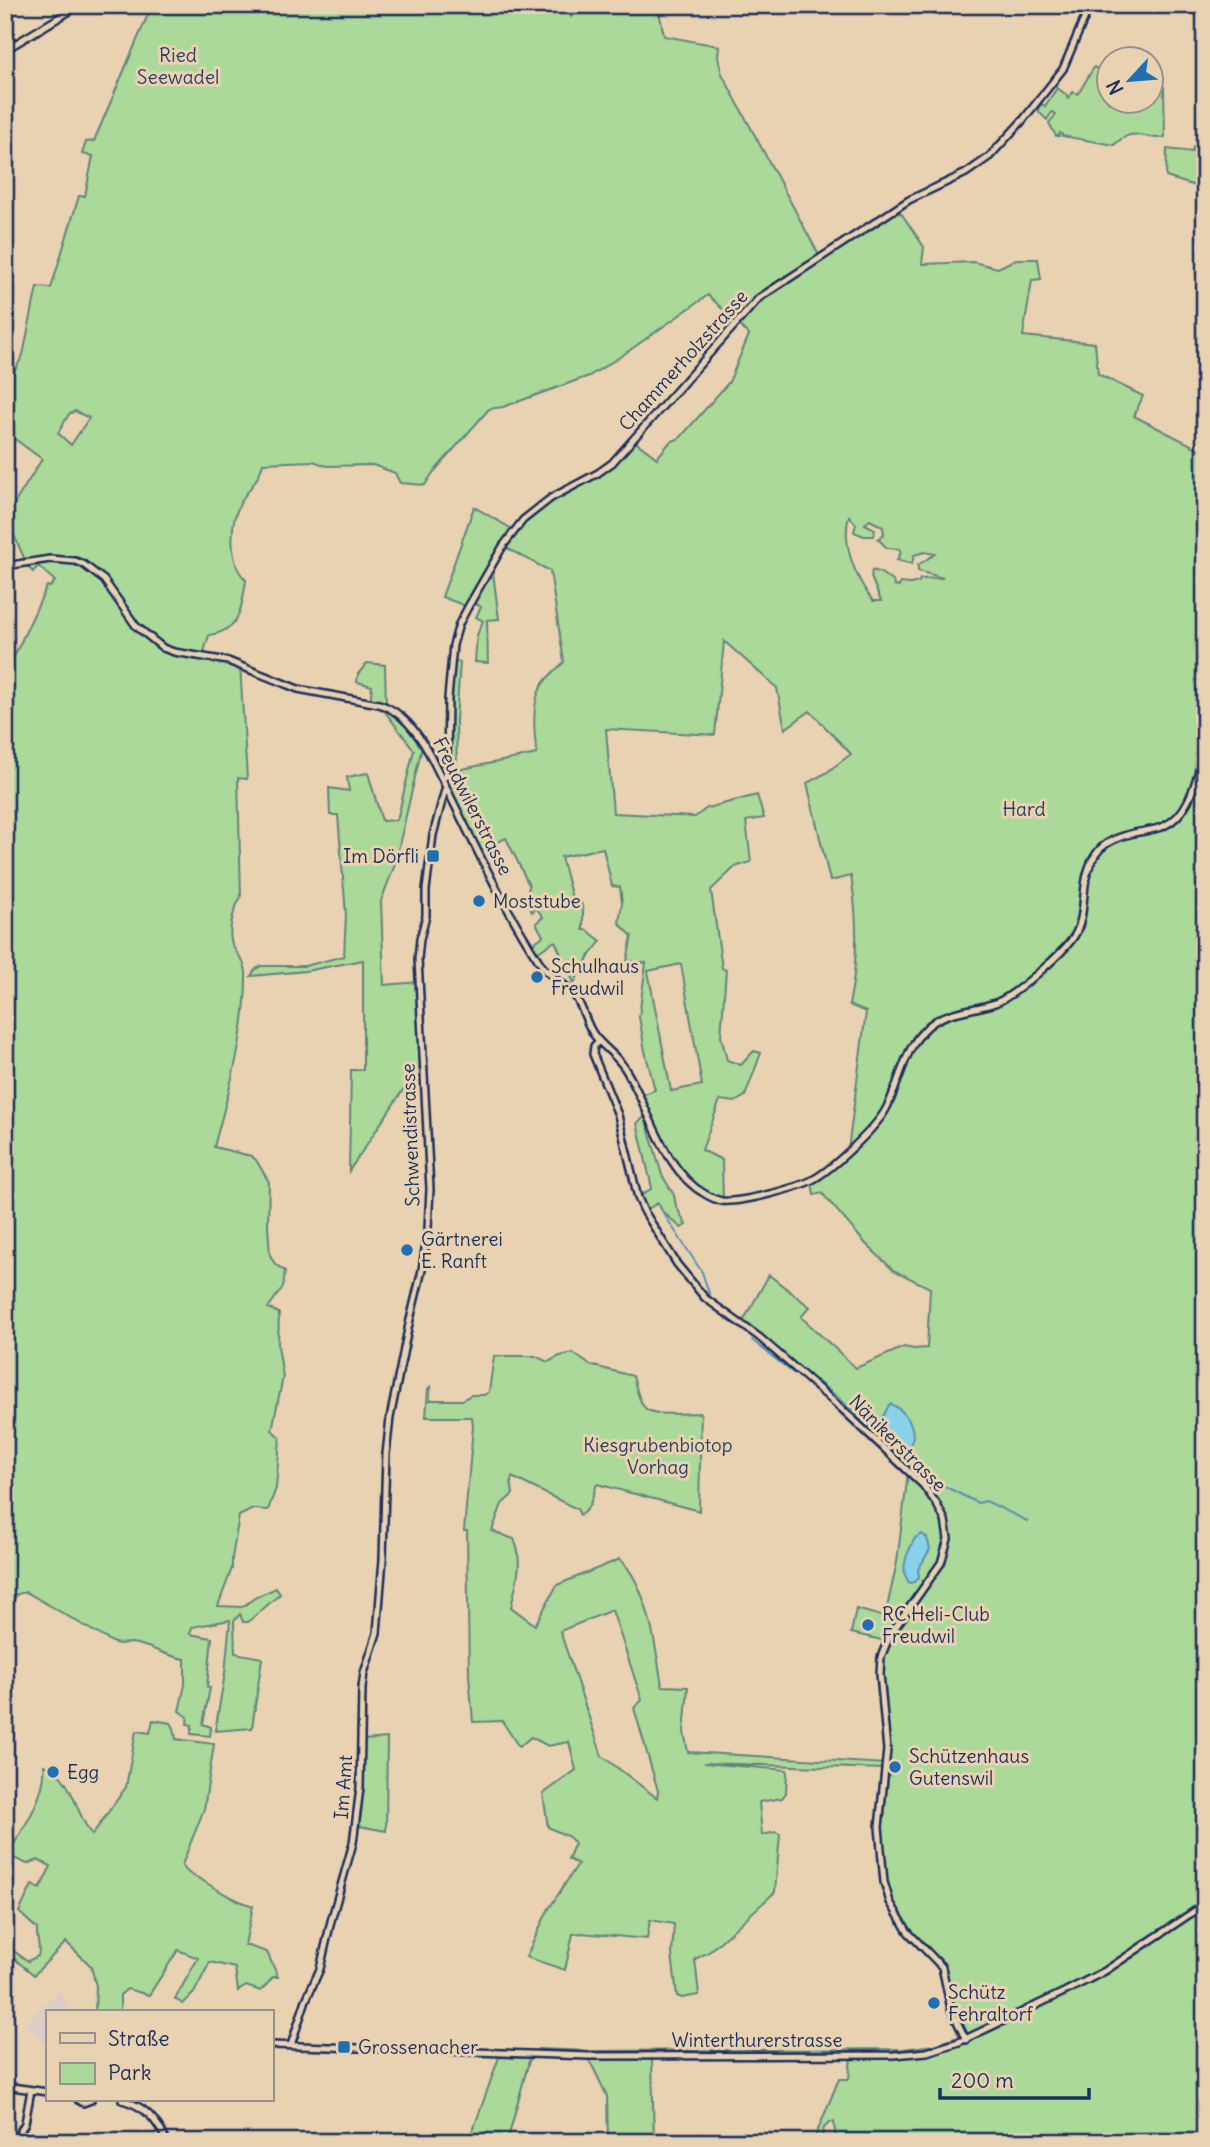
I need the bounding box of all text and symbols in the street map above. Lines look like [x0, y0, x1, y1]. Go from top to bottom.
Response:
park label: Ried Seewadel [137, 43, 219, 89]
north arrow [1094, 46, 1164, 116]
text: N [1101, 76, 1128, 99]
street label: Chammerholzstrasse [613, 284, 753, 436]
street label: Freudwilerstrasse [428, 733, 518, 879]
park label: Hard [1002, 797, 1046, 821]
place label: Im Dörfli [343, 844, 419, 868]
marker: Im Dörfli [425, 848, 441, 864]
place label: Moststube [493, 889, 581, 913]
marker: Moststube [471, 893, 487, 909]
place label: Schulhaus Freudwil [551, 954, 639, 1000]
marker: Schulhaus Freudwil [529, 969, 545, 985]
street label: Schwendistrasse [396, 1063, 424, 1207]
place label: Gärtnerei E. Ranft [421, 1227, 503, 1273]
marker: Gärtnerei E. Ranft [399, 1242, 415, 1258]
street label: Nänikerstrasse [844, 1389, 952, 1497]
park label: Kiesgrubenbiotop Vorhag [583, 1433, 733, 1479]
place label: RC Heli-Club Freudwil [882, 1602, 990, 1648]
marker: RC Heli-Club Freudwil [860, 1617, 876, 1633]
place label: Schützenhaus Gutenswil [909, 1744, 1029, 1790]
street label: Im Amt [329, 1754, 357, 1820]
marker: Schützenhaus Gutenswil [887, 1759, 903, 1775]
place label: Egg [67, 1760, 99, 1784]
marker: Egg [45, 1764, 61, 1780]
place label: Schütz Fehraltorf [948, 1980, 1033, 2026]
marker: Schütz Fehraltorf [926, 1995, 942, 2011]
legend [46, 2010, 273, 2102]
text: Straße [108, 2025, 169, 2052]
street label: Winterthurerstrasse [671, 2028, 843, 2052]
place label: Grossenacher [358, 2035, 478, 2059]
marker: Grossenacher [336, 2039, 352, 2055]
scale bar [940, 2056, 1089, 2100]
text: Park [108, 2059, 151, 2086]
text: 200 m [951, 2067, 1014, 2094]

